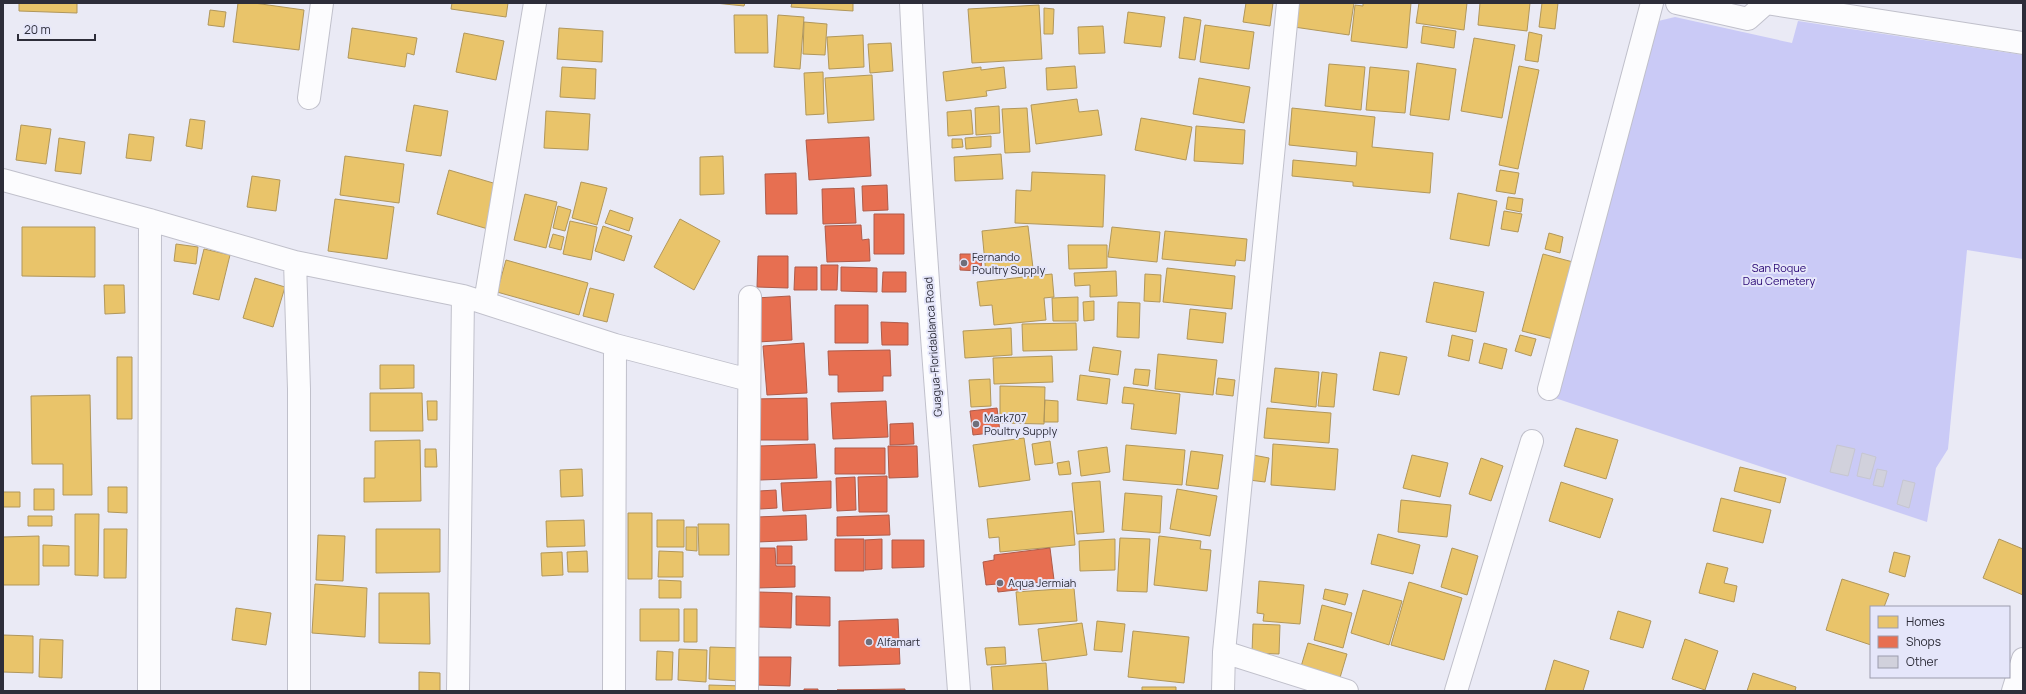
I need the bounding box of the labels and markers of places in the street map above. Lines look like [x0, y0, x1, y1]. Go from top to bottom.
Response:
place label: Fernando Poultry Supply [972, 249, 1045, 277]
marker: Fernando Poultry Supply [959, 258, 969, 268]
place label: Mark707 Poultry Supply [984, 410, 1057, 438]
marker: Mark707 Poultry Supply [971, 419, 981, 429]
place label: Aqua Jermiah [1008, 575, 1076, 590]
marker: Aqua Jermiah [995, 578, 1005, 588]
place label: Alfamart [877, 634, 920, 649]
marker: Alfamart [864, 637, 874, 647]

